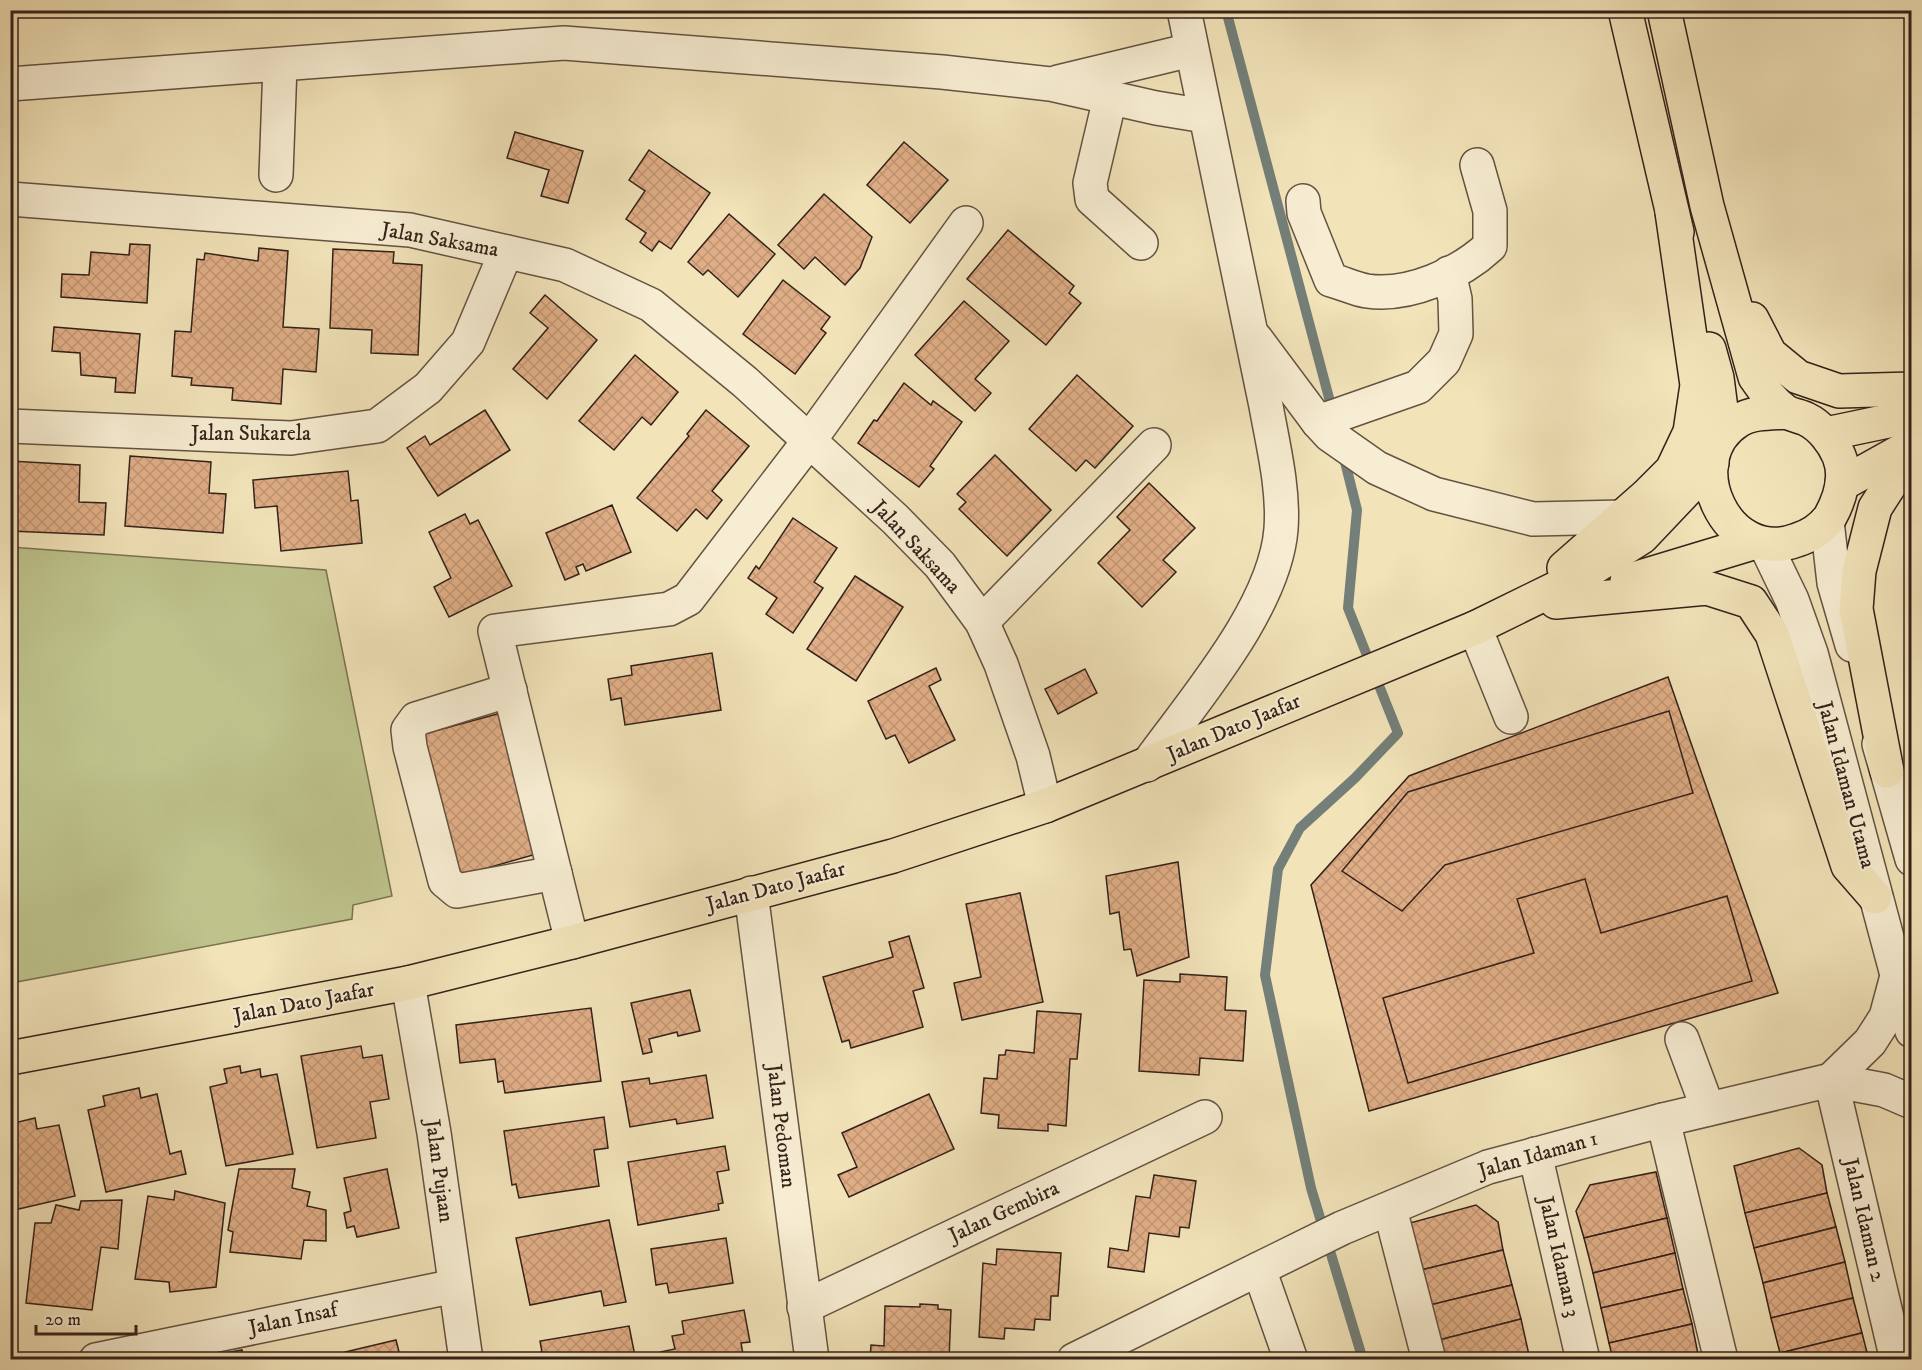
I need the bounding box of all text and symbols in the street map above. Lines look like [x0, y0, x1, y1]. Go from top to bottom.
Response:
street label: Jalan Saksama [377, 217, 501, 263]
street label: Jalan Sukarela [189, 421, 311, 447]
street label: Jalan Saksama [865, 493, 966, 599]
street label: Jalan Dato Jaafar [1161, 688, 1305, 769]
street label: Jalan Idaman Utama [1811, 697, 1881, 871]
street label: Jalan Dato Jaafar [702, 856, 848, 919]
street label: Jalan Dato Jaafar [229, 977, 377, 1030]
street label: Jalan Pedoman [760, 1061, 801, 1189]
street label: Jalan Pujaan [419, 1116, 459, 1224]
street label: Jalan Idaman 1 [1473, 1126, 1601, 1185]
street label: Jalan Idaman 2 [1837, 1154, 1891, 1285]
street label: Jalan Gembira [943, 1175, 1063, 1250]
street label: Jalan Idaman 3 [1532, 1192, 1586, 1320]
street label: Jalan Insaf [244, 1296, 343, 1341]
scale bar [36, 1298, 136, 1336]
text: 20 m [45, 1309, 81, 1331]

